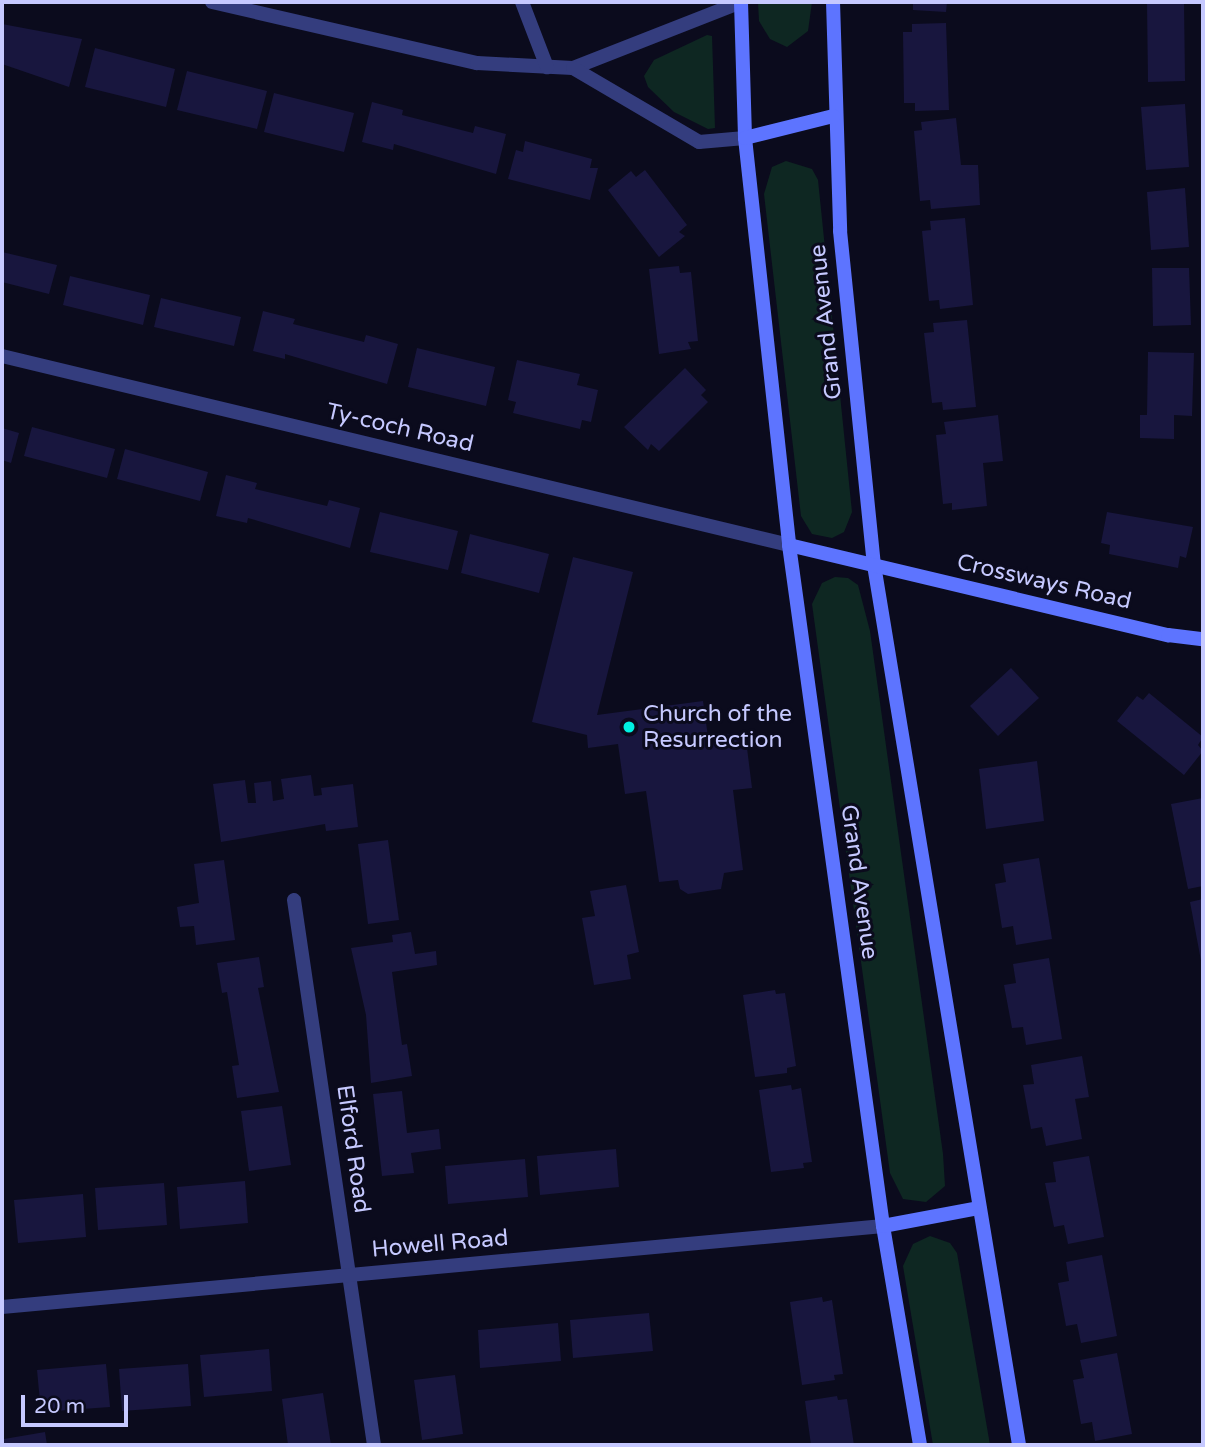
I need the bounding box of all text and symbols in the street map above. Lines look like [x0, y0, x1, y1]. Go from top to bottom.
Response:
street label: Grand Avenue [804, 243, 848, 401]
street label: Ty-coch Road [324, 398, 476, 458]
street label: Crossways Road [954, 549, 1134, 615]
place label: Church of the Resurrection [643, 700, 792, 754]
marker: Church of the Resurrection [621, 719, 637, 735]
street label: Grand Avenue [834, 803, 884, 961]
street label: Elford Road [330, 1083, 376, 1215]
street label: Howell Road [370, 1224, 510, 1264]
scale bar [24, 1380, 131, 1424]
text: 20 m [34, 1394, 85, 1419]

